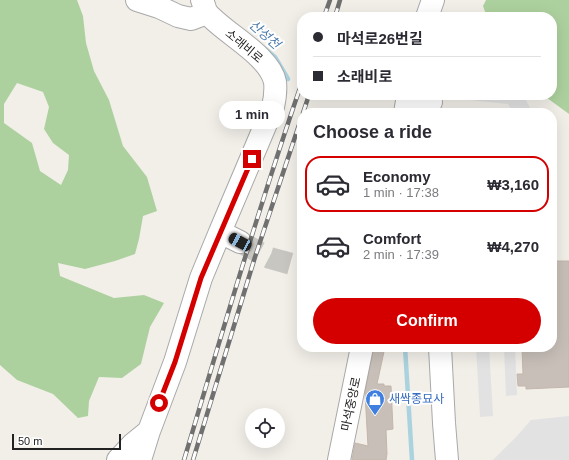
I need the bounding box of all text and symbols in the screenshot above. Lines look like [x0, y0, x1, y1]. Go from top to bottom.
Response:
water label: 산성천 [246, 17, 284, 52]
street label: 소래비로 [223, 26, 265, 66]
text: 마석로26번길 [337, 30, 423, 47]
text: 소래비로 [337, 68, 392, 85]
callout: 1 min [219, 101, 285, 129]
text: 1 min [235, 107, 269, 122]
text: Choose a ride [313, 122, 432, 142]
route end [243, 150, 261, 168]
icon: car [315, 166, 351, 202]
text: Economy [363, 168, 431, 185]
text: ₩3,160 [487, 176, 539, 193]
text: 1 min · 17:38 [363, 185, 439, 200]
icon: car [315, 228, 351, 264]
text: Comfort [363, 230, 421, 247]
car [227, 231, 253, 253]
text: ₩4,270 [487, 238, 539, 255]
text: 2 min · 17:39 [363, 247, 439, 262]
button: Confirm [313, 298, 541, 344]
street label: 마석중앙로 [338, 376, 364, 432]
shop icon: 새싹종묘사 [364, 388, 386, 416]
place label: 새싹종묘사 [389, 392, 444, 406]
route start [150, 394, 168, 412]
map controls [245, 408, 285, 448]
button: locate [245, 408, 285, 448]
scale bar [12, 432, 121, 451]
text: 50 m [18, 435, 42, 447]

